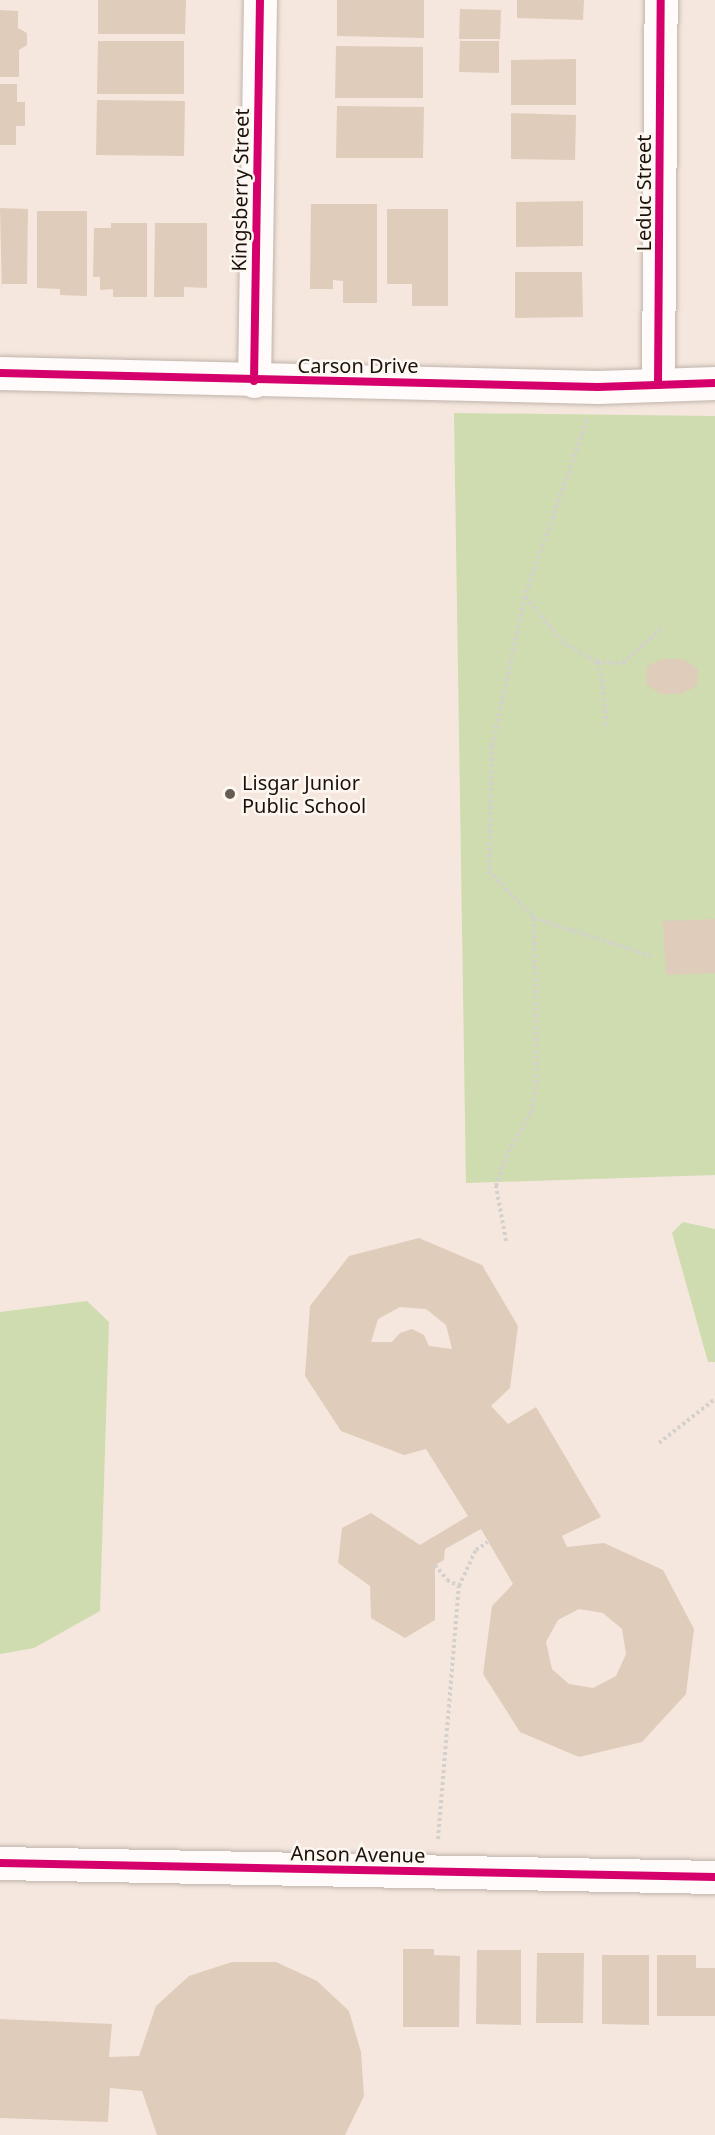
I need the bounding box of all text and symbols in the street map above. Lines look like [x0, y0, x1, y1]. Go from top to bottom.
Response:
street label: Kingsberry Street [227, 108, 253, 272]
street label: Leduc Street [631, 134, 655, 252]
street label: Carson Drive [298, 353, 418, 377]
place label: Lisgar Junior Public School [242, 771, 366, 818]
marker: Lisgar Junior Public School [223, 787, 237, 801]
street label: Anson Avenue [291, 1841, 425, 1867]

